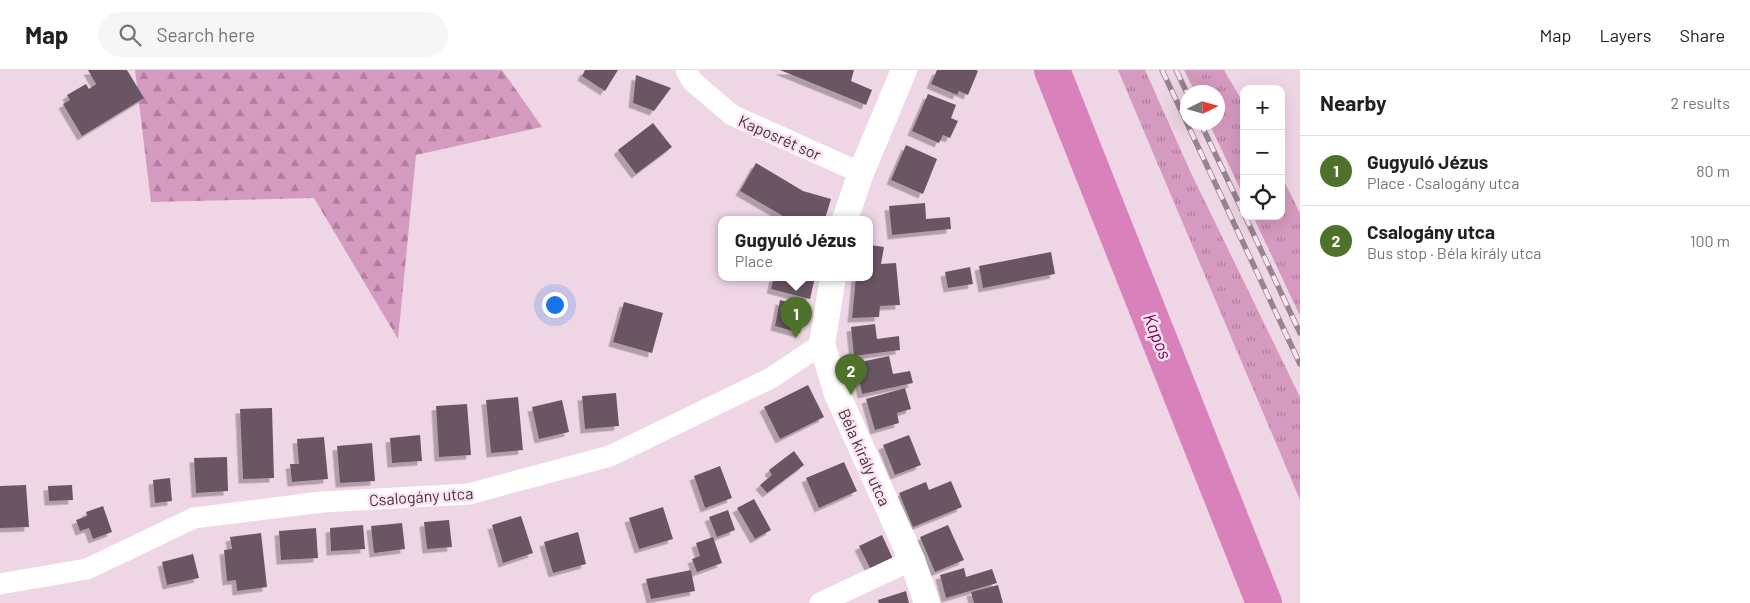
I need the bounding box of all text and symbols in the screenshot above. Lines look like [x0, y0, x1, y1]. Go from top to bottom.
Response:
search box [98, 12, 448, 57]
text: Map [25, 20, 68, 49]
icon: search [116, 21, 144, 49]
text: Search here [156, 23, 255, 46]
text: Map [1539, 24, 1571, 46]
text: Layers [1599, 24, 1652, 46]
text: Share [1680, 24, 1725, 46]
north arrow [1180, 85, 1225, 130]
map controls [1240, 85, 1285, 220]
button: + [1240, 85, 1285, 130]
text: Nearby [1320, 90, 1386, 115]
text: 2 results [1671, 93, 1730, 112]
street label: Kaposrét sor [736, 110, 824, 164]
button: − [1240, 130, 1285, 175]
text: Gugyuló Jézus [1367, 150, 1488, 173]
text: 1 [1333, 161, 1339, 180]
text: 80 m [1696, 161, 1730, 180]
text: Place · Csalogány utca [1367, 173, 1519, 192]
button: locate [1240, 175, 1285, 220]
popup [718, 216, 873, 281]
text: Csalogány utca [1367, 220, 1495, 243]
text: Gugyuló Jézus [735, 228, 856, 251]
text: 2 [1332, 231, 1340, 250]
text: 100 m [1690, 231, 1730, 250]
text: Bus stop · Béla király utca [1367, 243, 1541, 262]
text: Place [735, 251, 773, 270]
your location [542, 292, 568, 318]
pin: 1 [780, 297, 812, 338]
water label: Kapos [1139, 310, 1177, 362]
pin: 2 [835, 354, 867, 395]
street label: Béla király utca [835, 405, 895, 509]
street label: Csalogány utca [368, 483, 474, 509]

